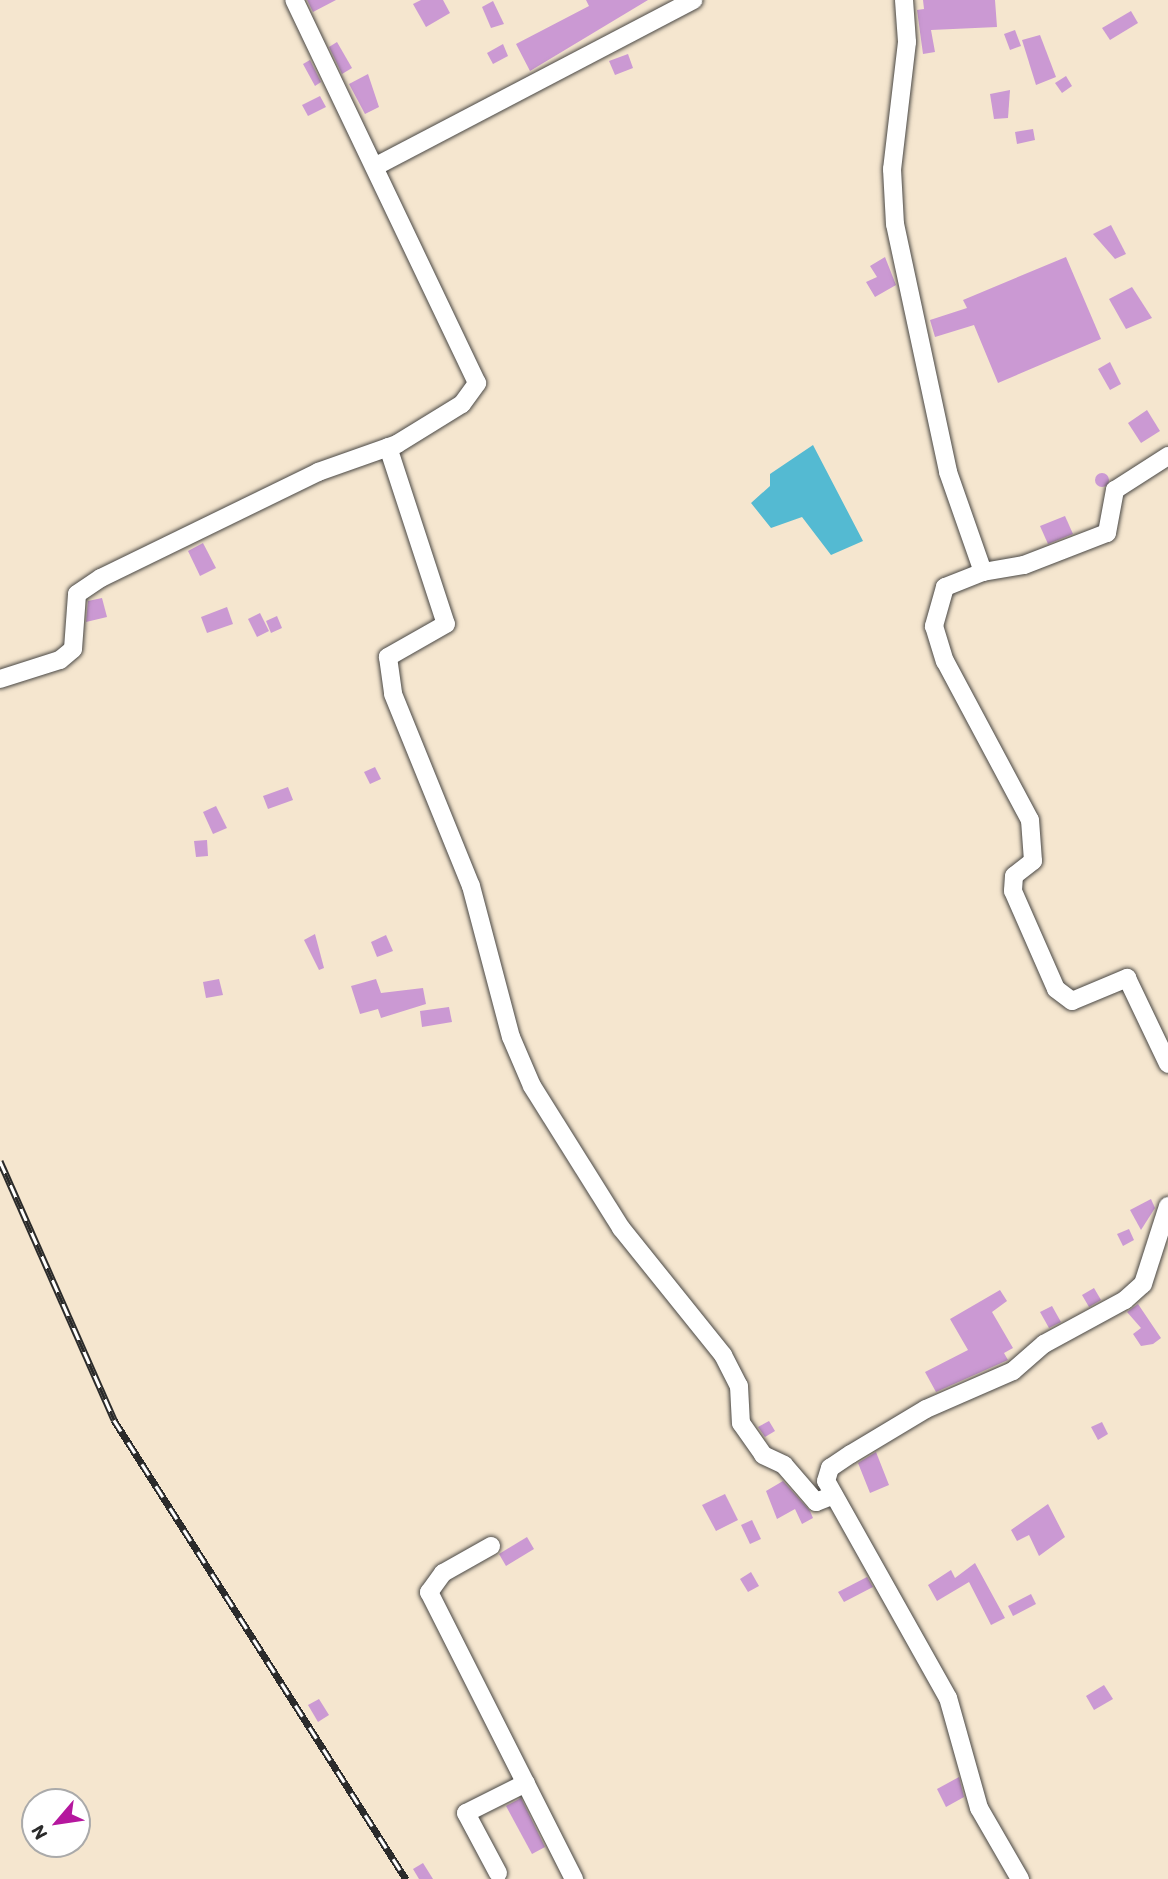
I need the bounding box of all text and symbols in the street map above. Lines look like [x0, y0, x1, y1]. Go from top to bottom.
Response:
north arrow [21, 1788, 91, 1858]
text: N [26, 1821, 52, 1844]

